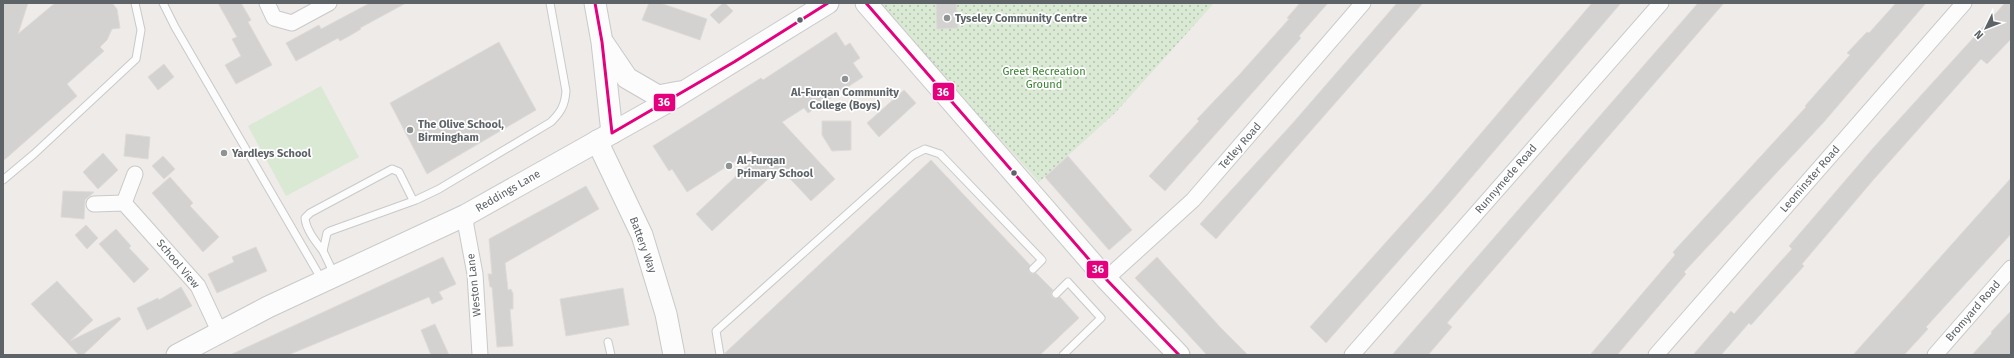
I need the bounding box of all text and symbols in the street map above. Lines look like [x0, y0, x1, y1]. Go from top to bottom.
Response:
north arrow [1966, 8, 2006, 48]
place label: Tyseley Community Centre [955, 12, 1087, 25]
marker: Tyseley Community Centre [942, 13, 952, 23]
unlabelled marker [795, 15, 805, 25]
text: N [1972, 27, 1986, 42]
park label: Greet Recreation Ground [1002, 65, 1086, 91]
marker: Al-Furqan Community College (Boys) [840, 74, 850, 84]
line badge: 36 [932, 82, 955, 101]
place label: Al-Furqan Community College (Boys) [790, 86, 899, 112]
text: 36 [936, 86, 949, 99]
line badge: 36 [653, 93, 676, 112]
text: 36 [657, 96, 670, 109]
place label: The Olive School, Birmingham [418, 118, 504, 144]
street label: Tetley Road [1216, 120, 1264, 172]
marker: The Olive School, Birmingham [405, 125, 415, 135]
street label: Runnymede Road [1472, 142, 1540, 216]
street label: Leominster Road [1778, 143, 1842, 215]
place label: Yardleys School [231, 147, 312, 160]
marker: Yardleys School [219, 148, 229, 158]
place label: Al-Furqan Primary School [736, 154, 814, 180]
marker: Al-Furqan Primary School [724, 161, 734, 171]
street label: Reddings Lane [473, 167, 543, 215]
unlabelled marker [1009, 168, 1019, 178]
street label: Battery Way [627, 215, 659, 275]
street label: School View [154, 237, 202, 291]
street label: Weston Lane [464, 253, 484, 317]
line badge: 36 [1086, 260, 1109, 279]
text: 36 [1091, 263, 1104, 276]
street label: Bromyard Road [1943, 278, 2003, 344]

